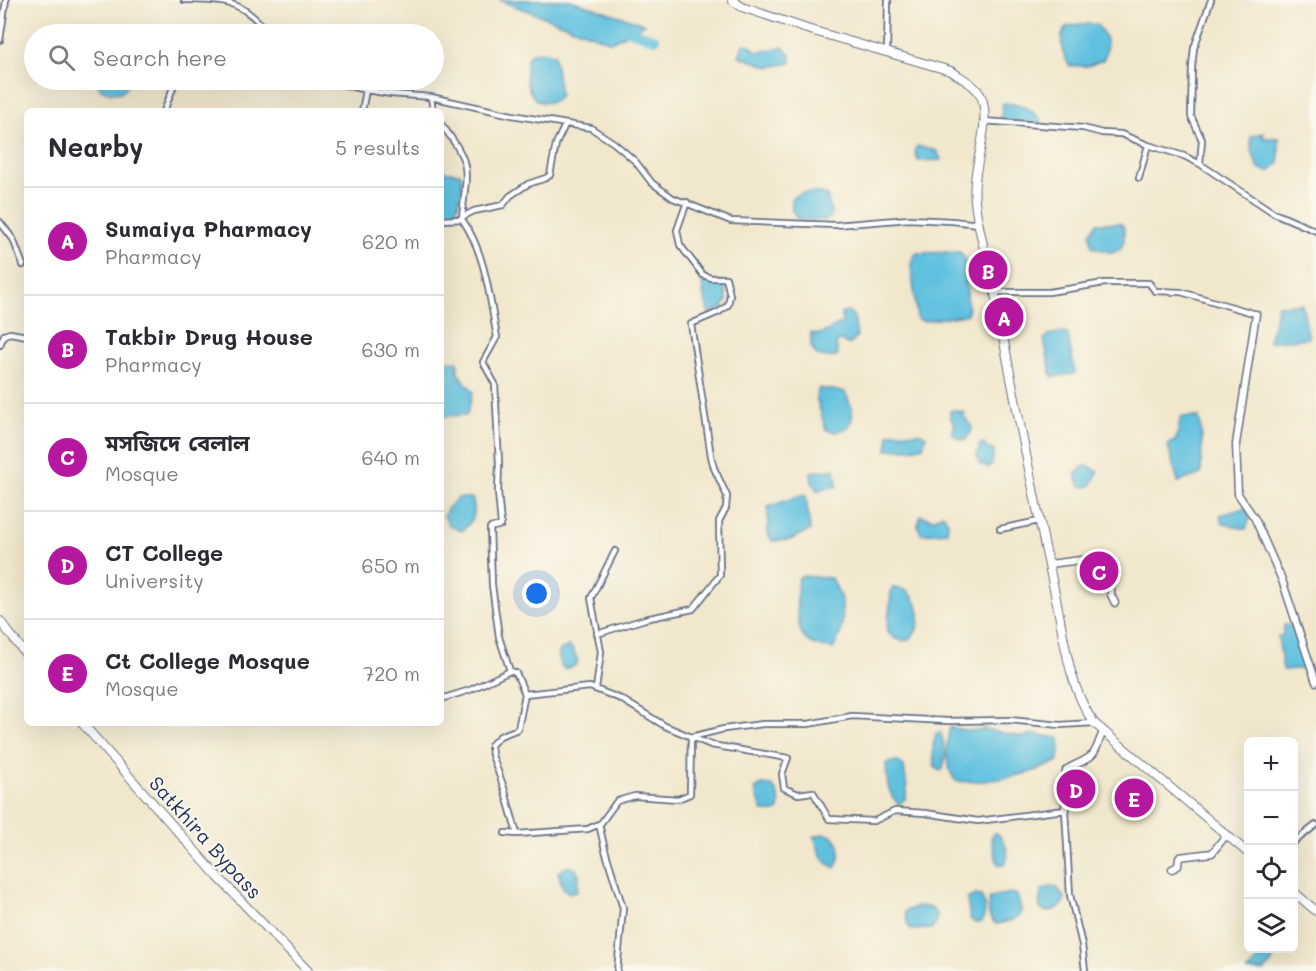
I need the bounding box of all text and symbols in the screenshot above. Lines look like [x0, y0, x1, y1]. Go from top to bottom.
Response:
search box [24, 24, 444, 90]
icon: search [45, 41, 78, 74]
text: Search here [93, 43, 227, 72]
text: Nearby [48, 130, 143, 164]
text: 5 results [335, 134, 420, 160]
text: Sumaiya Pharmacy [105, 214, 312, 243]
text: A [61, 228, 74, 254]
text: 620 m [362, 228, 420, 254]
text: Pharmacy [105, 243, 202, 269]
pin: B [968, 248, 1008, 292]
pin: A [984, 294, 1024, 340]
text: Takbir Drug House [105, 322, 313, 351]
text: B [61, 336, 74, 362]
text: 630 m [362, 336, 420, 362]
text: Pharmacy [105, 351, 202, 377]
text: মসজিদে বেলাল [105, 428, 250, 457]
text: C [60, 444, 75, 470]
text: 640 m [362, 444, 420, 470]
text: Mosque [105, 460, 179, 486]
text: CT College [105, 538, 223, 567]
pin: C [1080, 548, 1118, 594]
text: D [60, 552, 75, 578]
text: 650 m [362, 552, 420, 578]
text: University [105, 567, 204, 593]
your location [522, 579, 551, 608]
text: Ct College Mosque [105, 646, 310, 675]
text: E [61, 660, 74, 686]
text: 720 m [363, 660, 420, 686]
text: Mosque [105, 675, 179, 701]
map controls [1244, 737, 1298, 953]
button: + [1244, 737, 1298, 791]
pin: D [1056, 766, 1096, 812]
street label: Satkhira Bypass [144, 770, 268, 904]
pin: E [1114, 776, 1154, 820]
button: − [1244, 791, 1298, 845]
button: locate [1244, 845, 1298, 899]
button: layers [1244, 899, 1298, 953]

